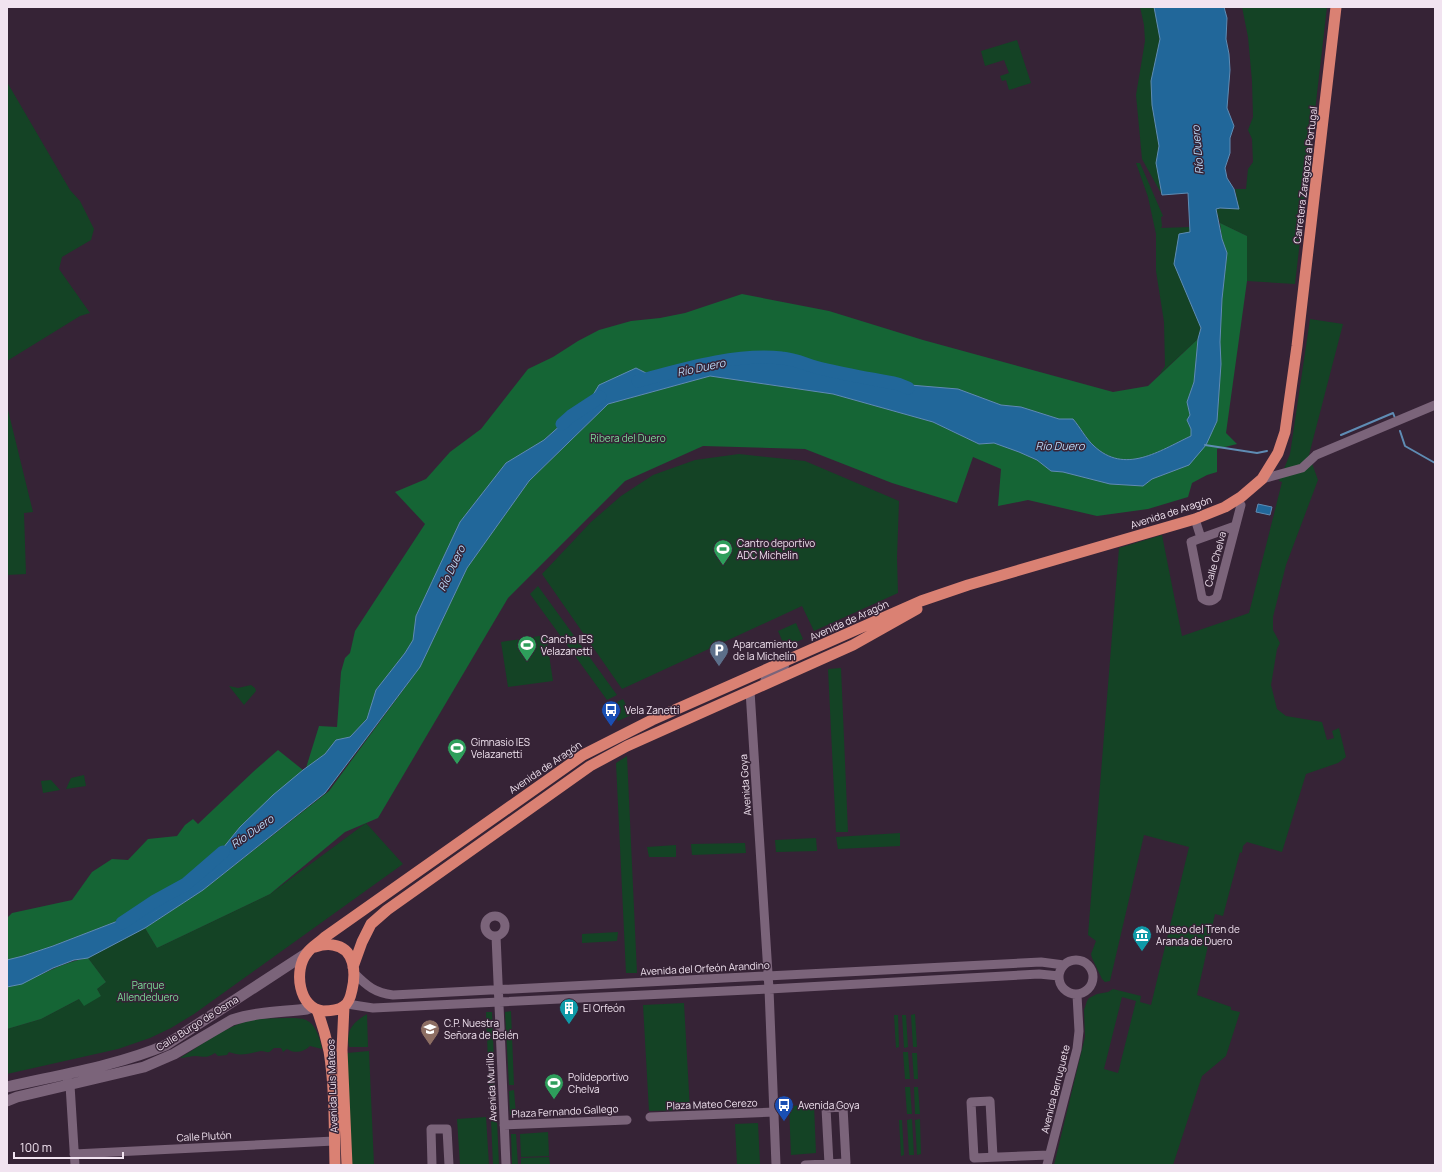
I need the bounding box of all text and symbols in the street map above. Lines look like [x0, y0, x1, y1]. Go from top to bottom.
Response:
street label: Carretera Zaragoza a Portugal [1290, 106, 1320, 244]
water label: Río Duero [1187, 123, 1207, 175]
water label: Río Duero [676, 354, 728, 379]
park label: Ribera del Duero [590, 431, 666, 445]
water label: Río Duero [1036, 438, 1086, 453]
street label: Avenida de Aragón [1128, 492, 1214, 532]
street label: Calle Chelva [1201, 530, 1229, 588]
place label: Cantro deportivo ADC Michelin [737, 536, 815, 562]
sports icon: Cantro deportivo ADC Michelin [712, 538, 734, 566]
water label: Río Duero [434, 541, 469, 593]
street label: Avenida de Aragón [807, 596, 891, 644]
place label: Cancha IES Velazanetti [541, 632, 593, 658]
sports icon: Cancha IES Velazanetti [516, 634, 538, 662]
place label: Aparcamiento de la Michelín [733, 637, 798, 663]
parking icon: Aparcamiento de la Michelín [708, 639, 730, 667]
bus stop icon: Vela Zanetti [600, 699, 622, 727]
place label: Vela Zanetti [625, 703, 679, 717]
place label: Gimnasio IES Velazanetti [471, 735, 530, 761]
sports icon: Gimnasio IES Velazanetti [446, 737, 468, 765]
street label: Avenida de Aragón [506, 737, 584, 797]
street label: Avenida Goya [736, 754, 754, 816]
water label: Río Duero [228, 810, 278, 851]
place label: Museo del Tren de Aranda de Duero [1156, 922, 1240, 948]
museum icon: Museo del Tren de Aranda de Duero [1131, 924, 1153, 952]
street label: Avenida del Orfeón Arandino [640, 958, 770, 978]
park label: Parque Allendeduero [117, 978, 179, 1004]
street label: Calle Burgo de Osma [153, 992, 241, 1054]
building icon: El Orfeón [558, 997, 580, 1025]
place label: El Orfeón [583, 1001, 625, 1015]
place label: C.P. Nuestra Señora de Belén [444, 1016, 519, 1042]
school or university icon: C.P. Nuestra Señora de Belén [419, 1018, 441, 1046]
street label: Avenida Luis Mateos [323, 1039, 341, 1133]
street label: Avenida Berruguete [1037, 1043, 1073, 1135]
street label: Avenida Murillo [482, 1052, 500, 1122]
place label: Polideportivo Chelva [568, 1070, 629, 1096]
sports icon: Polideportivo Chelva [543, 1072, 565, 1100]
bus stop icon: Avenida Goya [773, 1094, 795, 1122]
street label: Plaza Mateo Cerezo [666, 1095, 758, 1113]
place label: Avenida Goya [798, 1098, 860, 1112]
street label: Plaza Fernando Gallego [511, 1101, 619, 1121]
street label: Calle Plutón [176, 1128, 232, 1144]
scale bar [14, 1134, 123, 1160]
text: 100 m [20, 1139, 52, 1156]

